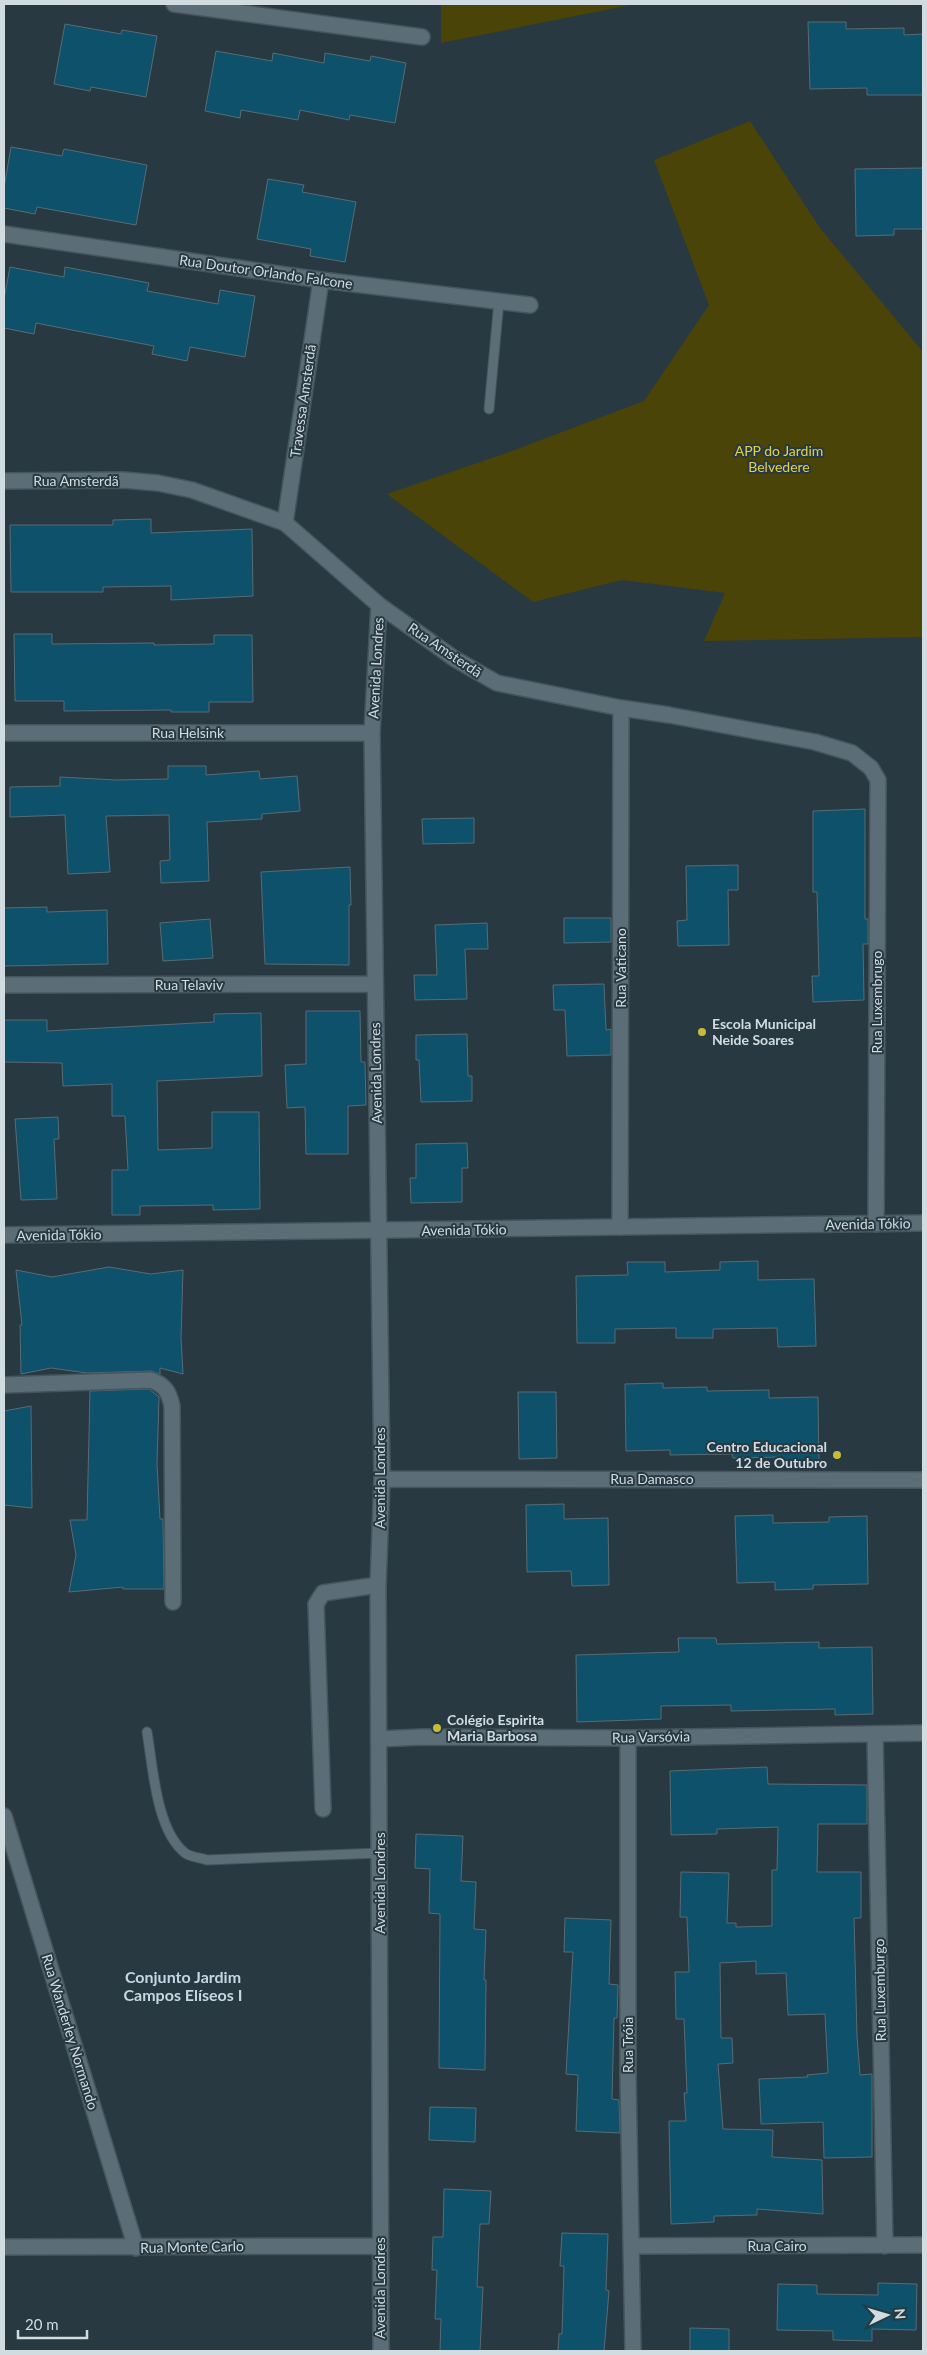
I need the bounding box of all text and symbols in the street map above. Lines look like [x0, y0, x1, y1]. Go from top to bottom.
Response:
street label: Rua Doutor Orlando Falcone [178, 251, 354, 292]
street label: Travessa Amsterdã [286, 343, 319, 459]
park label: APP do Jardim Belvedere [735, 442, 823, 475]
street label: Rua Amsterdã [33, 472, 119, 489]
street label: Avenida Londres [364, 617, 387, 719]
street label: Rua Amsterdã [405, 619, 485, 681]
street label: Rua Helsink [152, 724, 225, 741]
street label: Rua Vaticano [612, 928, 629, 1008]
street label: Rua Luxembrugo [868, 951, 885, 1053]
street label: Rua Telaviv [155, 976, 224, 993]
place label: Escola Municipal Neide Soares [712, 1015, 816, 1048]
street label: Avenida Londres [366, 1022, 385, 1124]
marker: Escola Municipal Neide Soares [696, 1026, 708, 1038]
street label: Avenida Tókio [825, 1214, 911, 1233]
street label: Avenida Tókio [421, 1220, 507, 1239]
street label: Avenida Tókio [16, 1225, 102, 1244]
street label: Avenida Londres [371, 1427, 388, 1529]
place label: Centro Educacional 12 de Outubro [707, 1438, 827, 1471]
marker: Centro Educacional 12 de Outubro [831, 1449, 843, 1461]
street label: Rua Damasco [610, 1470, 694, 1487]
place label: Colégio Espirita Maria Barbosa [447, 1711, 544, 1744]
marker: Colégio Espirita Maria Barbosa [431, 1722, 443, 1734]
street label: Rua Varsóvia [612, 1727, 690, 1746]
street label: Avenida Londres [371, 1832, 388, 1934]
street label: Rua Luxemburgo [870, 1938, 889, 2041]
street label: Rua Wanderley Normando [39, 1952, 102, 2112]
district label: Conjunto Jardim Campos Elíseos I [124, 1967, 242, 2004]
street label: Rua Tróia [619, 2017, 636, 2073]
street label: Rua Monte Carlo [140, 2237, 244, 2256]
street label: Avenida Londres [371, 2237, 388, 2339]
street label: Rua Cairo [747, 2237, 807, 2254]
north arrow [862, 2290, 912, 2340]
scale bar [18, 2308, 86, 2340]
text: N [892, 2308, 909, 2320]
text: 20 m [25, 2315, 59, 2333]

